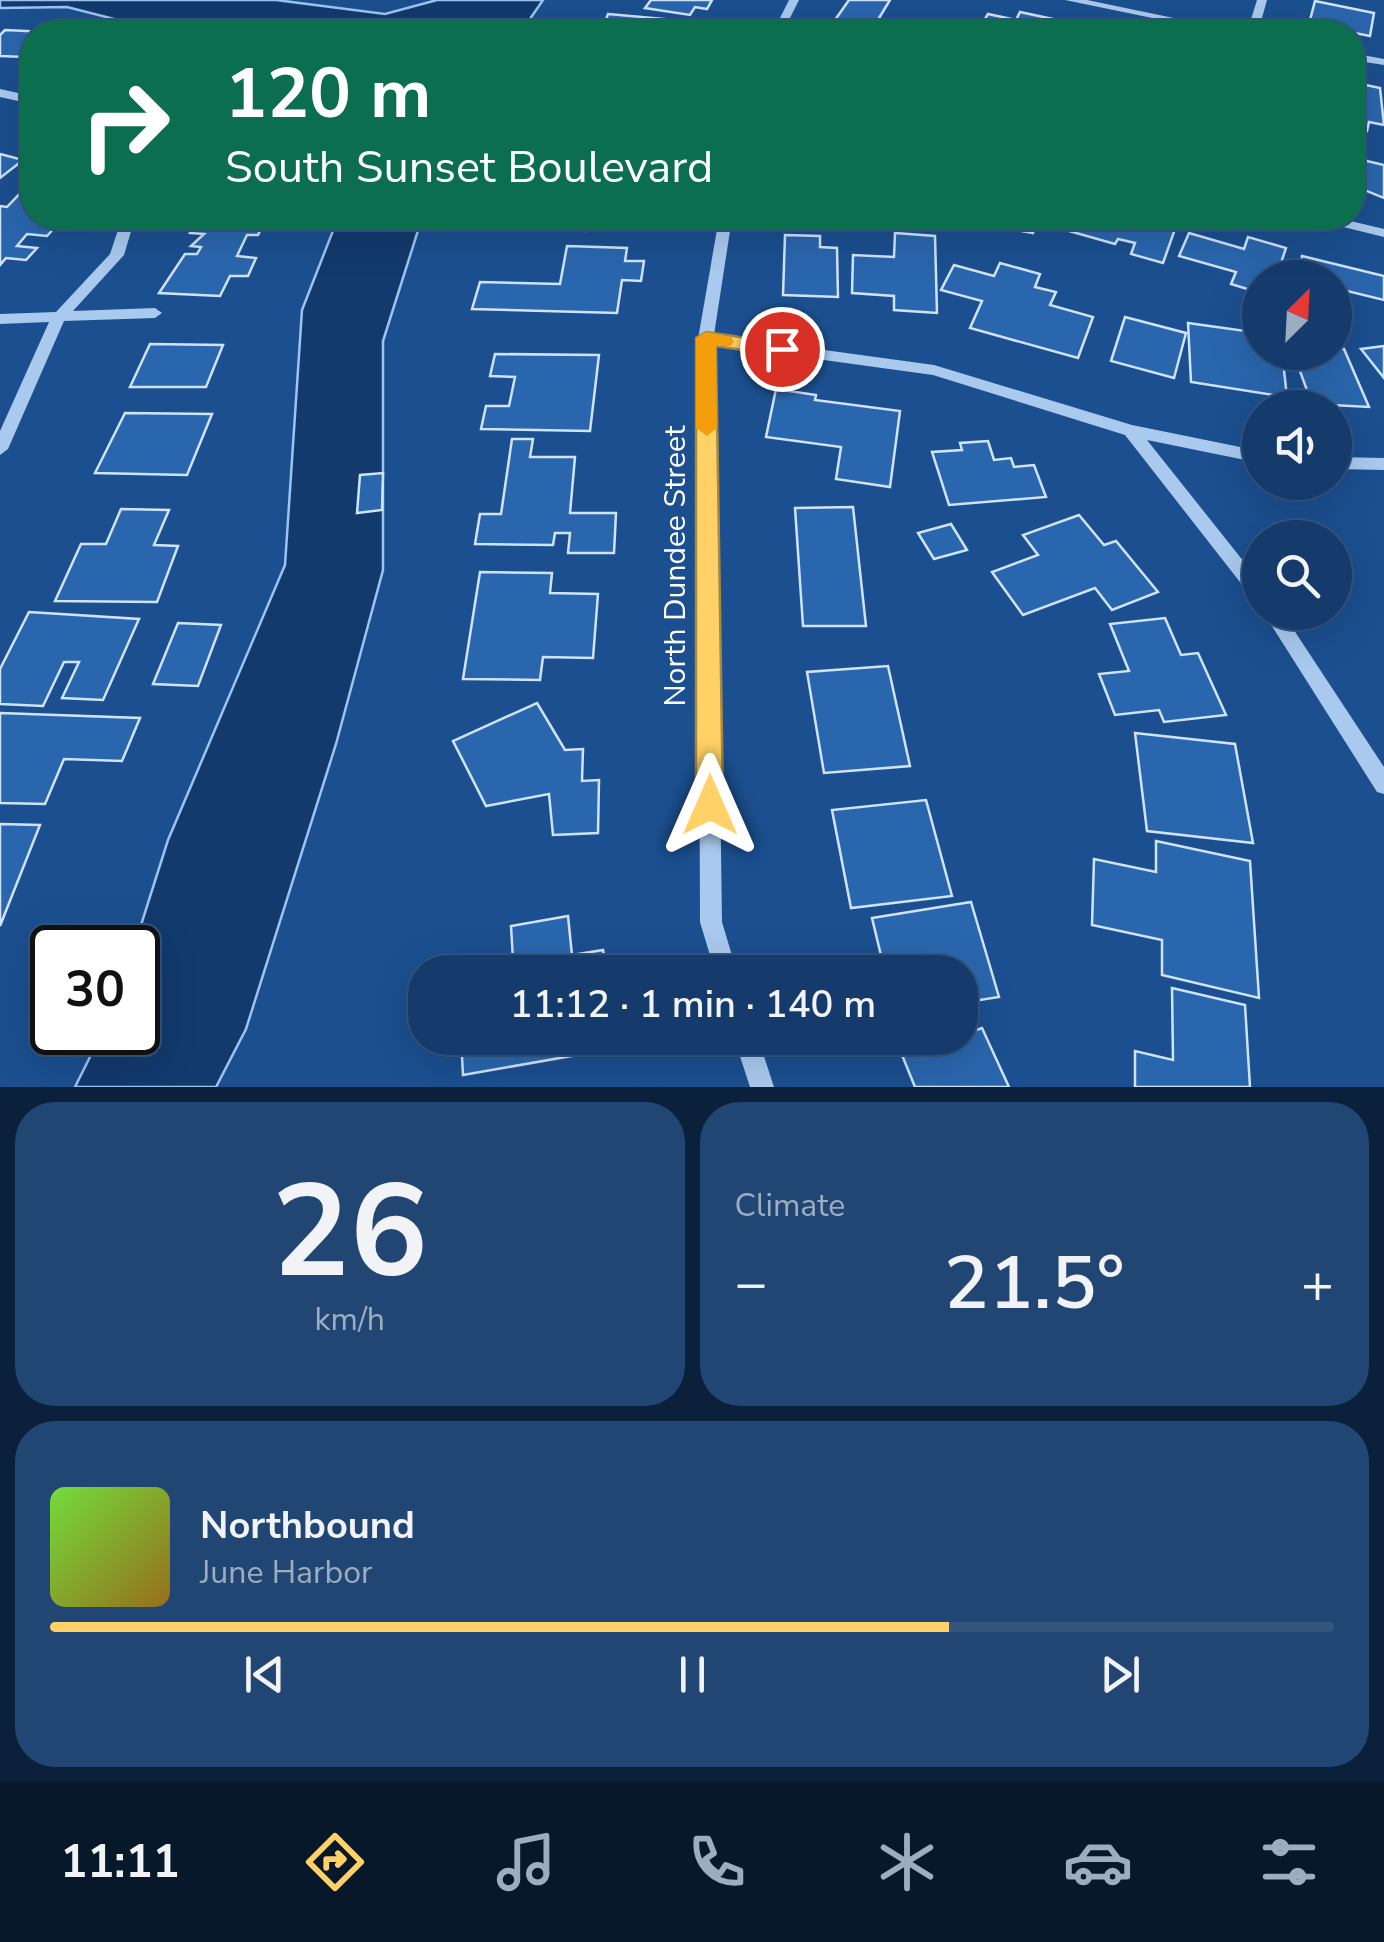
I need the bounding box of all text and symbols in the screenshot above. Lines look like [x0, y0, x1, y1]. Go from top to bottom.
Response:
text: 120 m [225, 46, 431, 142]
icon: right [60, 60, 190, 190]
text: South Sunset Boulevard [225, 137, 713, 198]
north arrow [1242, 260, 1352, 370]
map controls [1242, 260, 1352, 630]
pin [740, 307, 825, 392]
icon: arrive [755, 322, 810, 377]
button: sound [1242, 390, 1352, 500]
street label: North Dundee Street [655, 425, 696, 706]
button: search [1242, 520, 1352, 630]
position arrow [658, 753, 762, 857]
speed limit sign: 30 [30, 925, 160, 1055]
text: 11:12 · 1 min · 140 m [510, 979, 876, 1030]
text: 26 [272, 1144, 428, 1321]
text: Climate [735, 1184, 845, 1227]
text: 21.5° [944, 1232, 1125, 1334]
text: − [735, 1246, 768, 1321]
text: + [1301, 1246, 1334, 1321]
text: km/h [314, 1298, 385, 1341]
text: Northbound [200, 1500, 415, 1551]
text: June Harbor [200, 1551, 372, 1594]
icon: previous [237, 1647, 292, 1702]
icon: pause [665, 1647, 720, 1702]
icon: next [1093, 1647, 1148, 1702]
icon: directions [300, 1827, 370, 1897]
icon: music [491, 1827, 561, 1897]
icon: phone [682, 1827, 752, 1897]
icon: climate [872, 1827, 942, 1897]
icon: car [1063, 1827, 1133, 1897]
icon: filters [1254, 1827, 1324, 1897]
text: 11:11 [60, 1832, 180, 1893]

